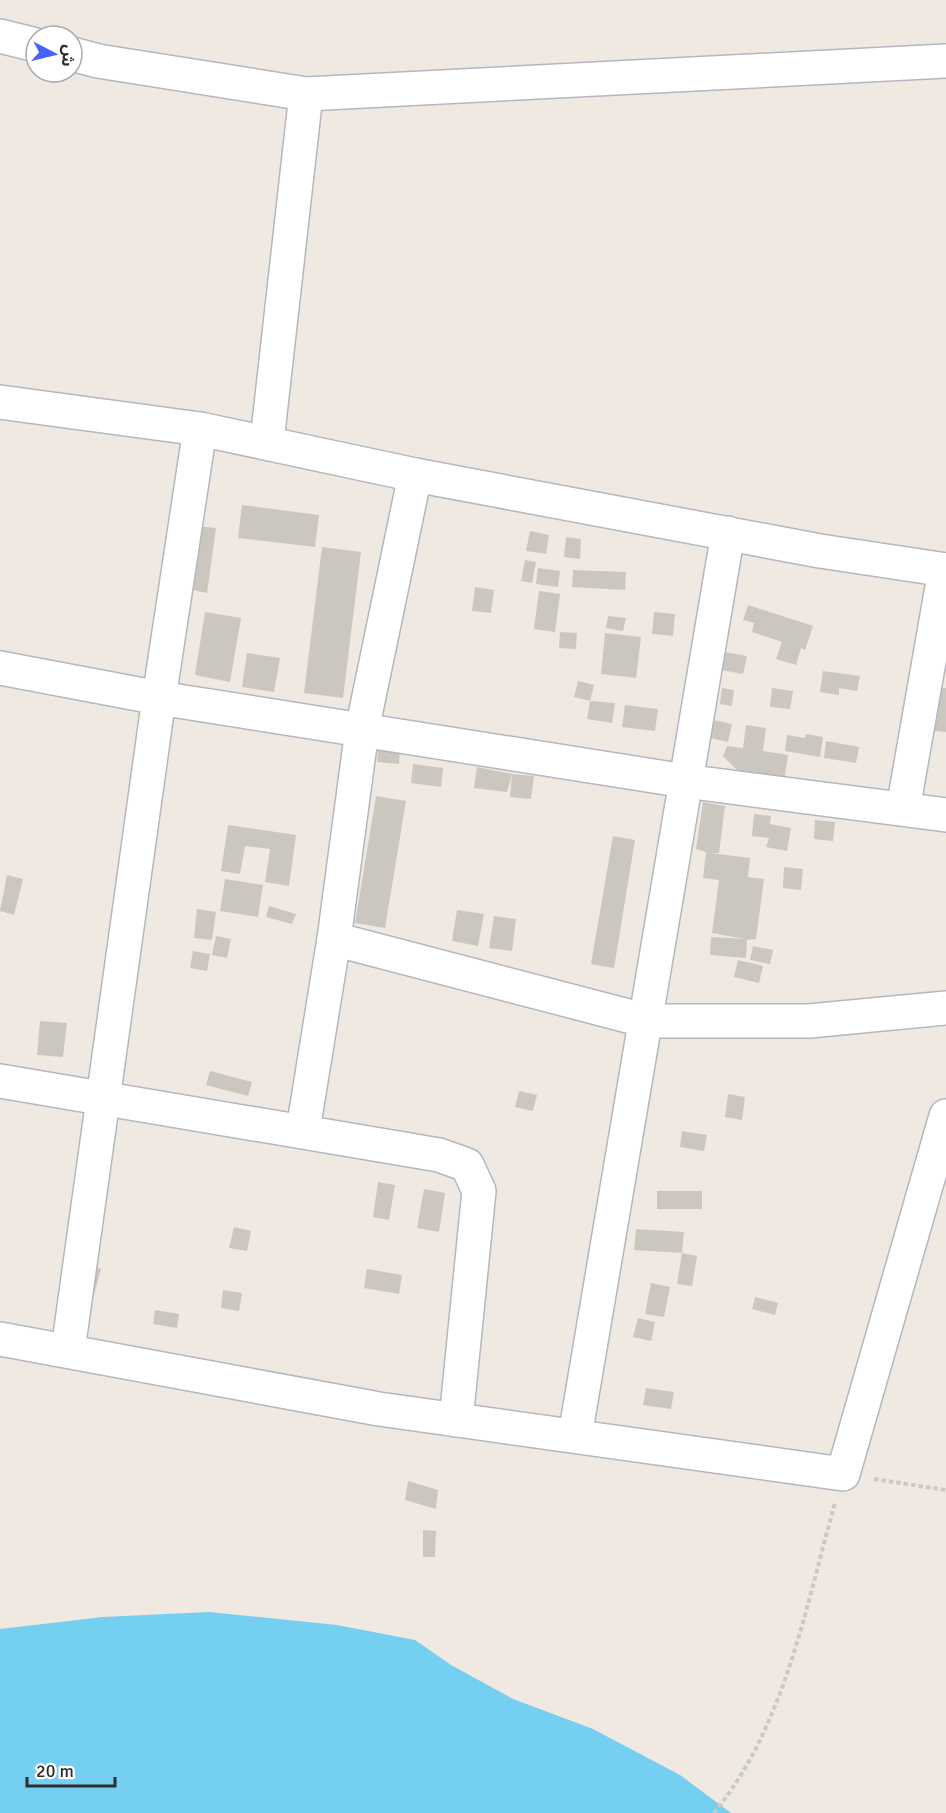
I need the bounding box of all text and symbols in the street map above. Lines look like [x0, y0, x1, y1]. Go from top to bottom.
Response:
north arrow [24, 24, 84, 84]
text: ش [57, 44, 79, 68]
scale bar [27, 1750, 116, 1788]
text: 20 m [36, 1760, 74, 1782]

